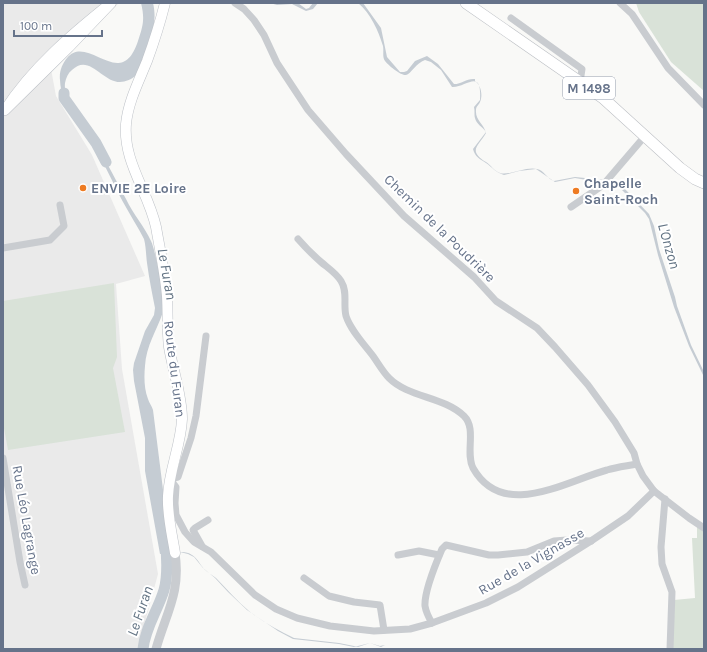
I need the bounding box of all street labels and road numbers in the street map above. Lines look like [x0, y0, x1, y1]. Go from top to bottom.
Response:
road number: M 1498 [563, 77, 615, 99]
street label: Chemin de la Poudrière [381, 171, 499, 286]
street label: Route du Furan [160, 320, 189, 418]
street label: Rue Léo Lagrange [9, 464, 44, 576]
street label: Rue de la Vignasse [475, 524, 587, 599]

